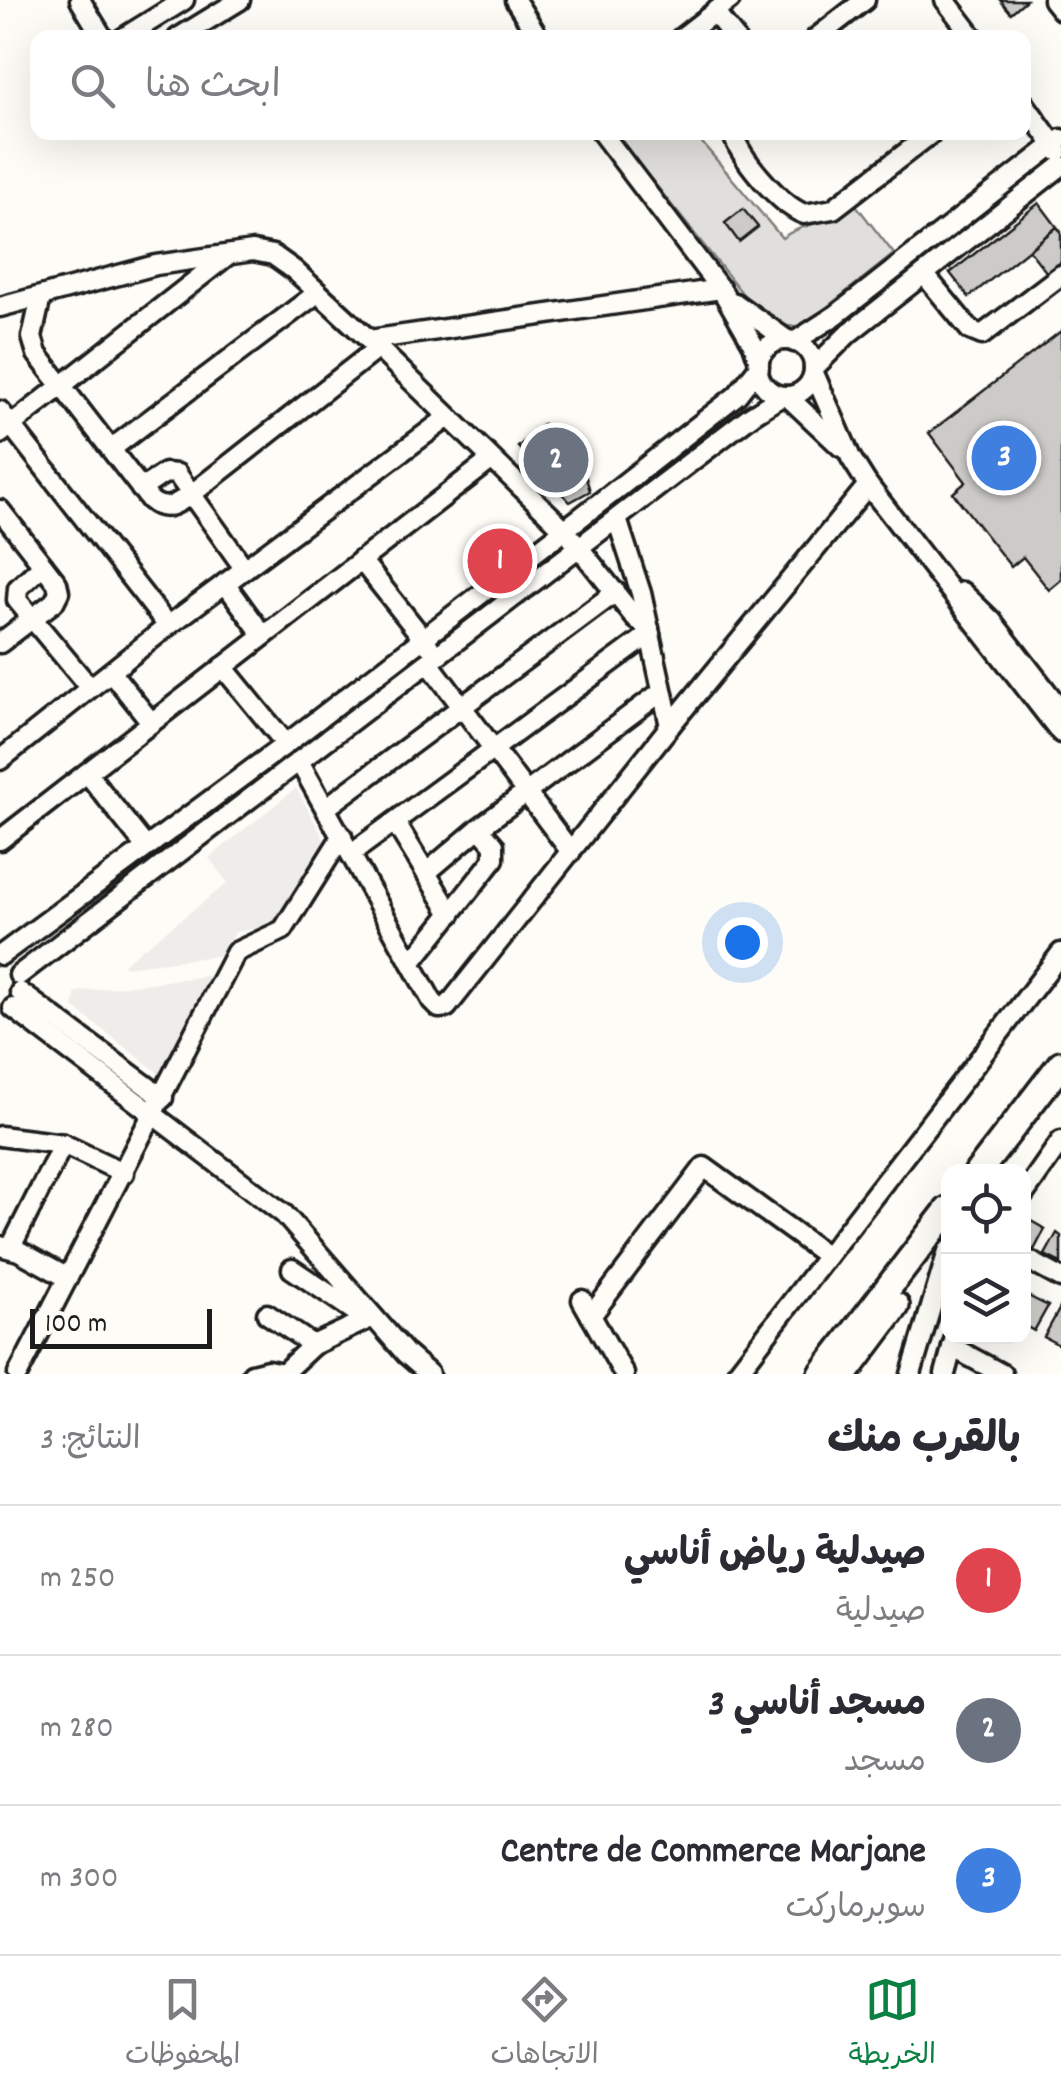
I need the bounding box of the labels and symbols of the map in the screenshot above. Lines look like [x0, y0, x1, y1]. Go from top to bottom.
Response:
pin: 3 [972, 420, 1036, 496]
pin: 2 [524, 422, 588, 498]
pin: 1 [468, 524, 532, 598]
your location [717, 917, 768, 968]
scale bar [30, 1304, 212, 1348]

